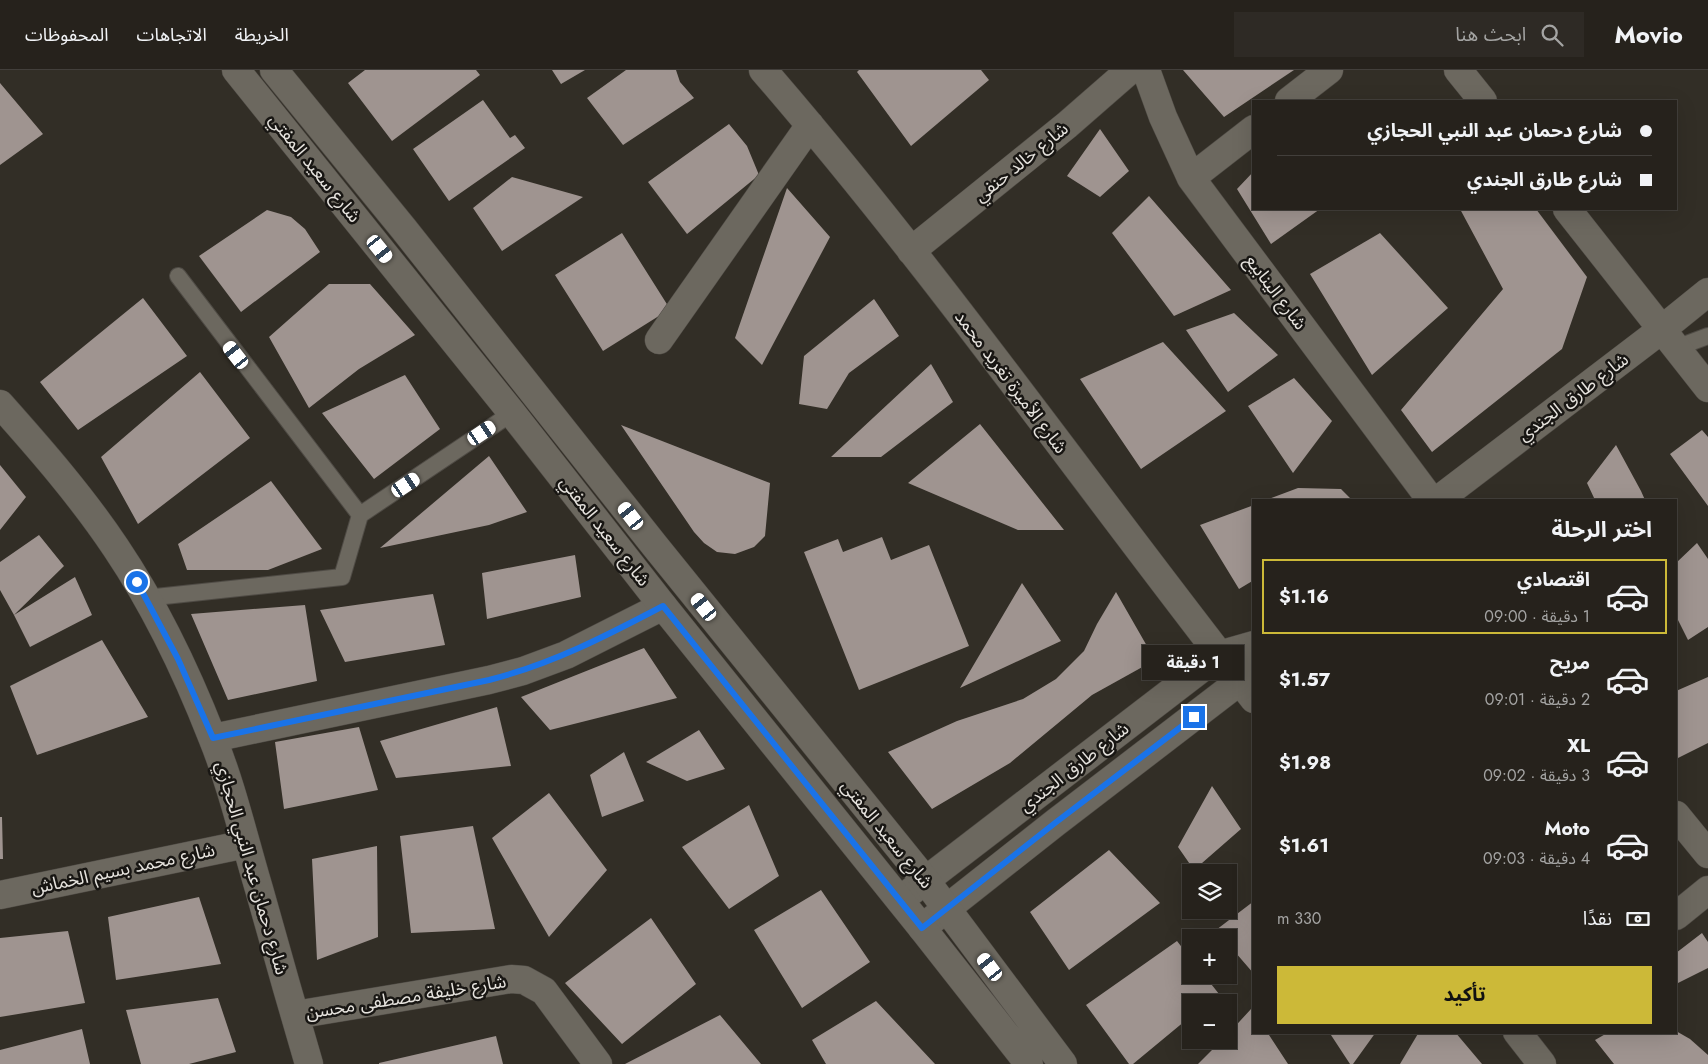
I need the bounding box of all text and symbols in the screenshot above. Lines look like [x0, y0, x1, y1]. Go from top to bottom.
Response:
search box [1234, 12, 1584, 57]
text: Movio [1614, 17, 1683, 52]
text: ابحث هنا [1455, 21, 1526, 48]
icon: search [1538, 21, 1566, 49]
text: المحفوظات [25, 22, 109, 48]
text: الاتجاهات [137, 22, 207, 48]
text: الخريطة [235, 22, 289, 48]
street label: شارع سعيد المفتي [262, 108, 367, 229]
street label: شارع خالد حنفي [968, 116, 1074, 209]
text: شارع دحمان عبد النبي الحجازي [1367, 117, 1622, 144]
text: شارع طارق الجندي [1467, 166, 1622, 193]
car [364, 233, 395, 265]
street label: شارع الينابيع [1238, 249, 1313, 336]
street label: شارع الأميرة تغريد محمد [948, 305, 1073, 460]
car [220, 339, 251, 371]
street label: شارع طارق الجندي [1512, 347, 1635, 448]
car [465, 418, 498, 448]
car [389, 470, 422, 500]
street label: شارع سعيد المفتي [553, 470, 656, 592]
car [615, 500, 646, 532]
text: اختر الرحلة [1551, 513, 1652, 545]
text: اقتصادي [1517, 566, 1590, 593]
route start [126, 571, 148, 593]
icon: car [1605, 574, 1650, 619]
text: $1.16 [1279, 583, 1329, 610]
car [688, 591, 719, 623]
text: 1 دقيقة · 09:00 [1484, 605, 1590, 628]
callout: 1 دقيقة [1143, 644, 1245, 680]
text: مريح [1550, 649, 1590, 676]
text: 1 دقيقة [1166, 651, 1220, 674]
icon: car [1605, 657, 1650, 702]
text: $1.57 [1279, 666, 1330, 693]
text: 2 دقيقة · 09:01 [1485, 688, 1590, 711]
route end [1183, 706, 1205, 728]
street label: شارع طارق الجندي [1014, 716, 1135, 819]
text: XL [1567, 732, 1590, 759]
icon: car [1605, 740, 1650, 785]
text: $1.98 [1279, 749, 1331, 776]
street label: شارع دحمان عبد النبي الحجازي [208, 758, 295, 978]
text: 3 دقيقة · 09:02 [1483, 764, 1590, 787]
street label: شارع سعيد المفتي [834, 774, 939, 895]
text: Moto [1545, 815, 1590, 842]
icon: car [1605, 823, 1650, 868]
text: $1.61 [1279, 832, 1329, 859]
street label: شارع محمد بسيم الخماش [29, 837, 217, 902]
text: 4 دقيقة · 09:03 [1483, 847, 1590, 870]
map controls [1182, 864, 1237, 1049]
button: layers [1182, 864, 1237, 919]
text: نقدًا [1583, 905, 1612, 932]
icon: cash [1624, 905, 1652, 933]
text: 330 m [1277, 907, 1321, 930]
button: + [1182, 929, 1237, 984]
car [974, 951, 1005, 983]
button: تأكيد [1277, 966, 1652, 1024]
street label: شارع خليفة مصطفى محسن [304, 968, 508, 1027]
button: − [1182, 994, 1237, 1049]

